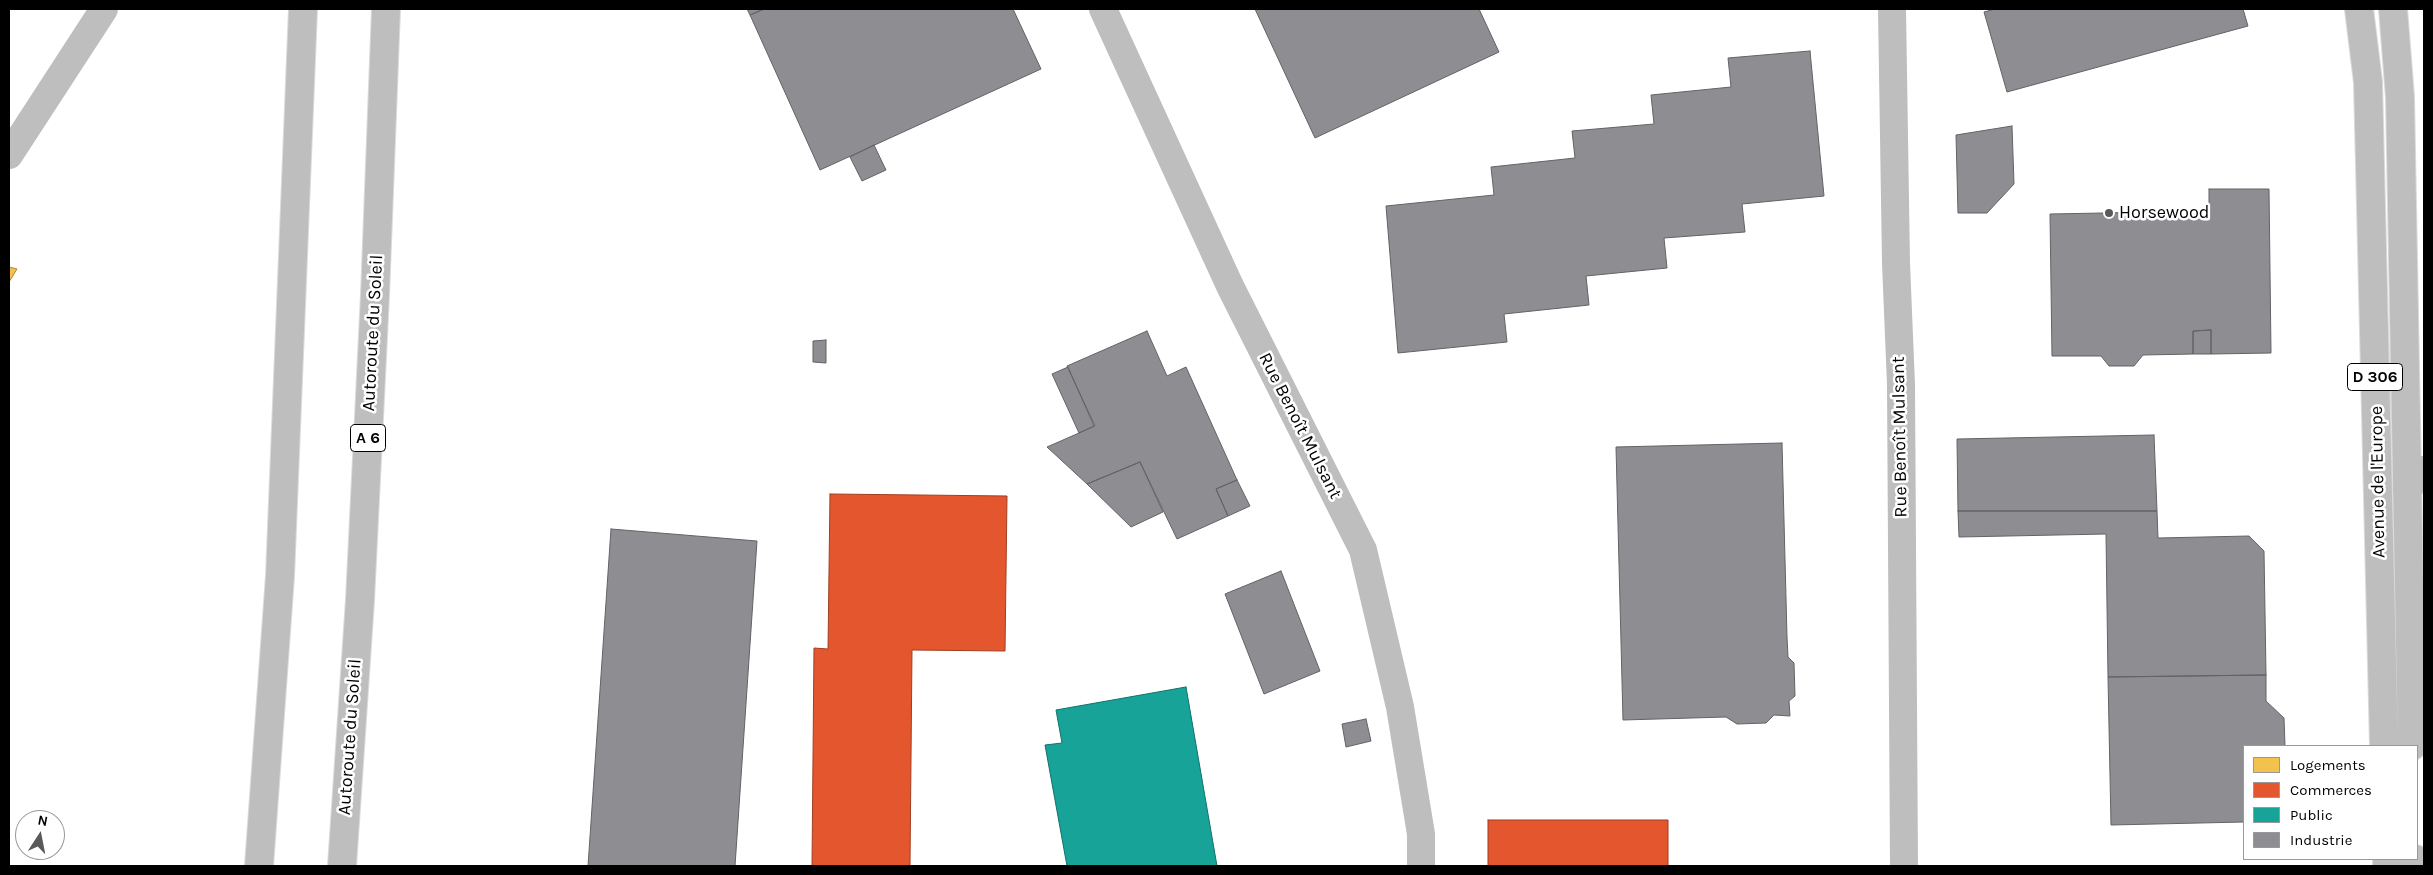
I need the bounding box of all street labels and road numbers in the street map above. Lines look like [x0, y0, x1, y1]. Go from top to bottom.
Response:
street label: Autoroute du Soleil [358, 254, 388, 412]
street label: Rue Benoît Mulsant [1254, 349, 1346, 503]
street label: Rue Benoît Mulsant [1888, 356, 1912, 518]
road number: D 306 [2348, 364, 2402, 391]
street label: Avenue de l'Europe [2366, 406, 2390, 558]
road number: A 6 [350, 424, 386, 452]
street label: Autoroute du Soleil [334, 658, 366, 816]

